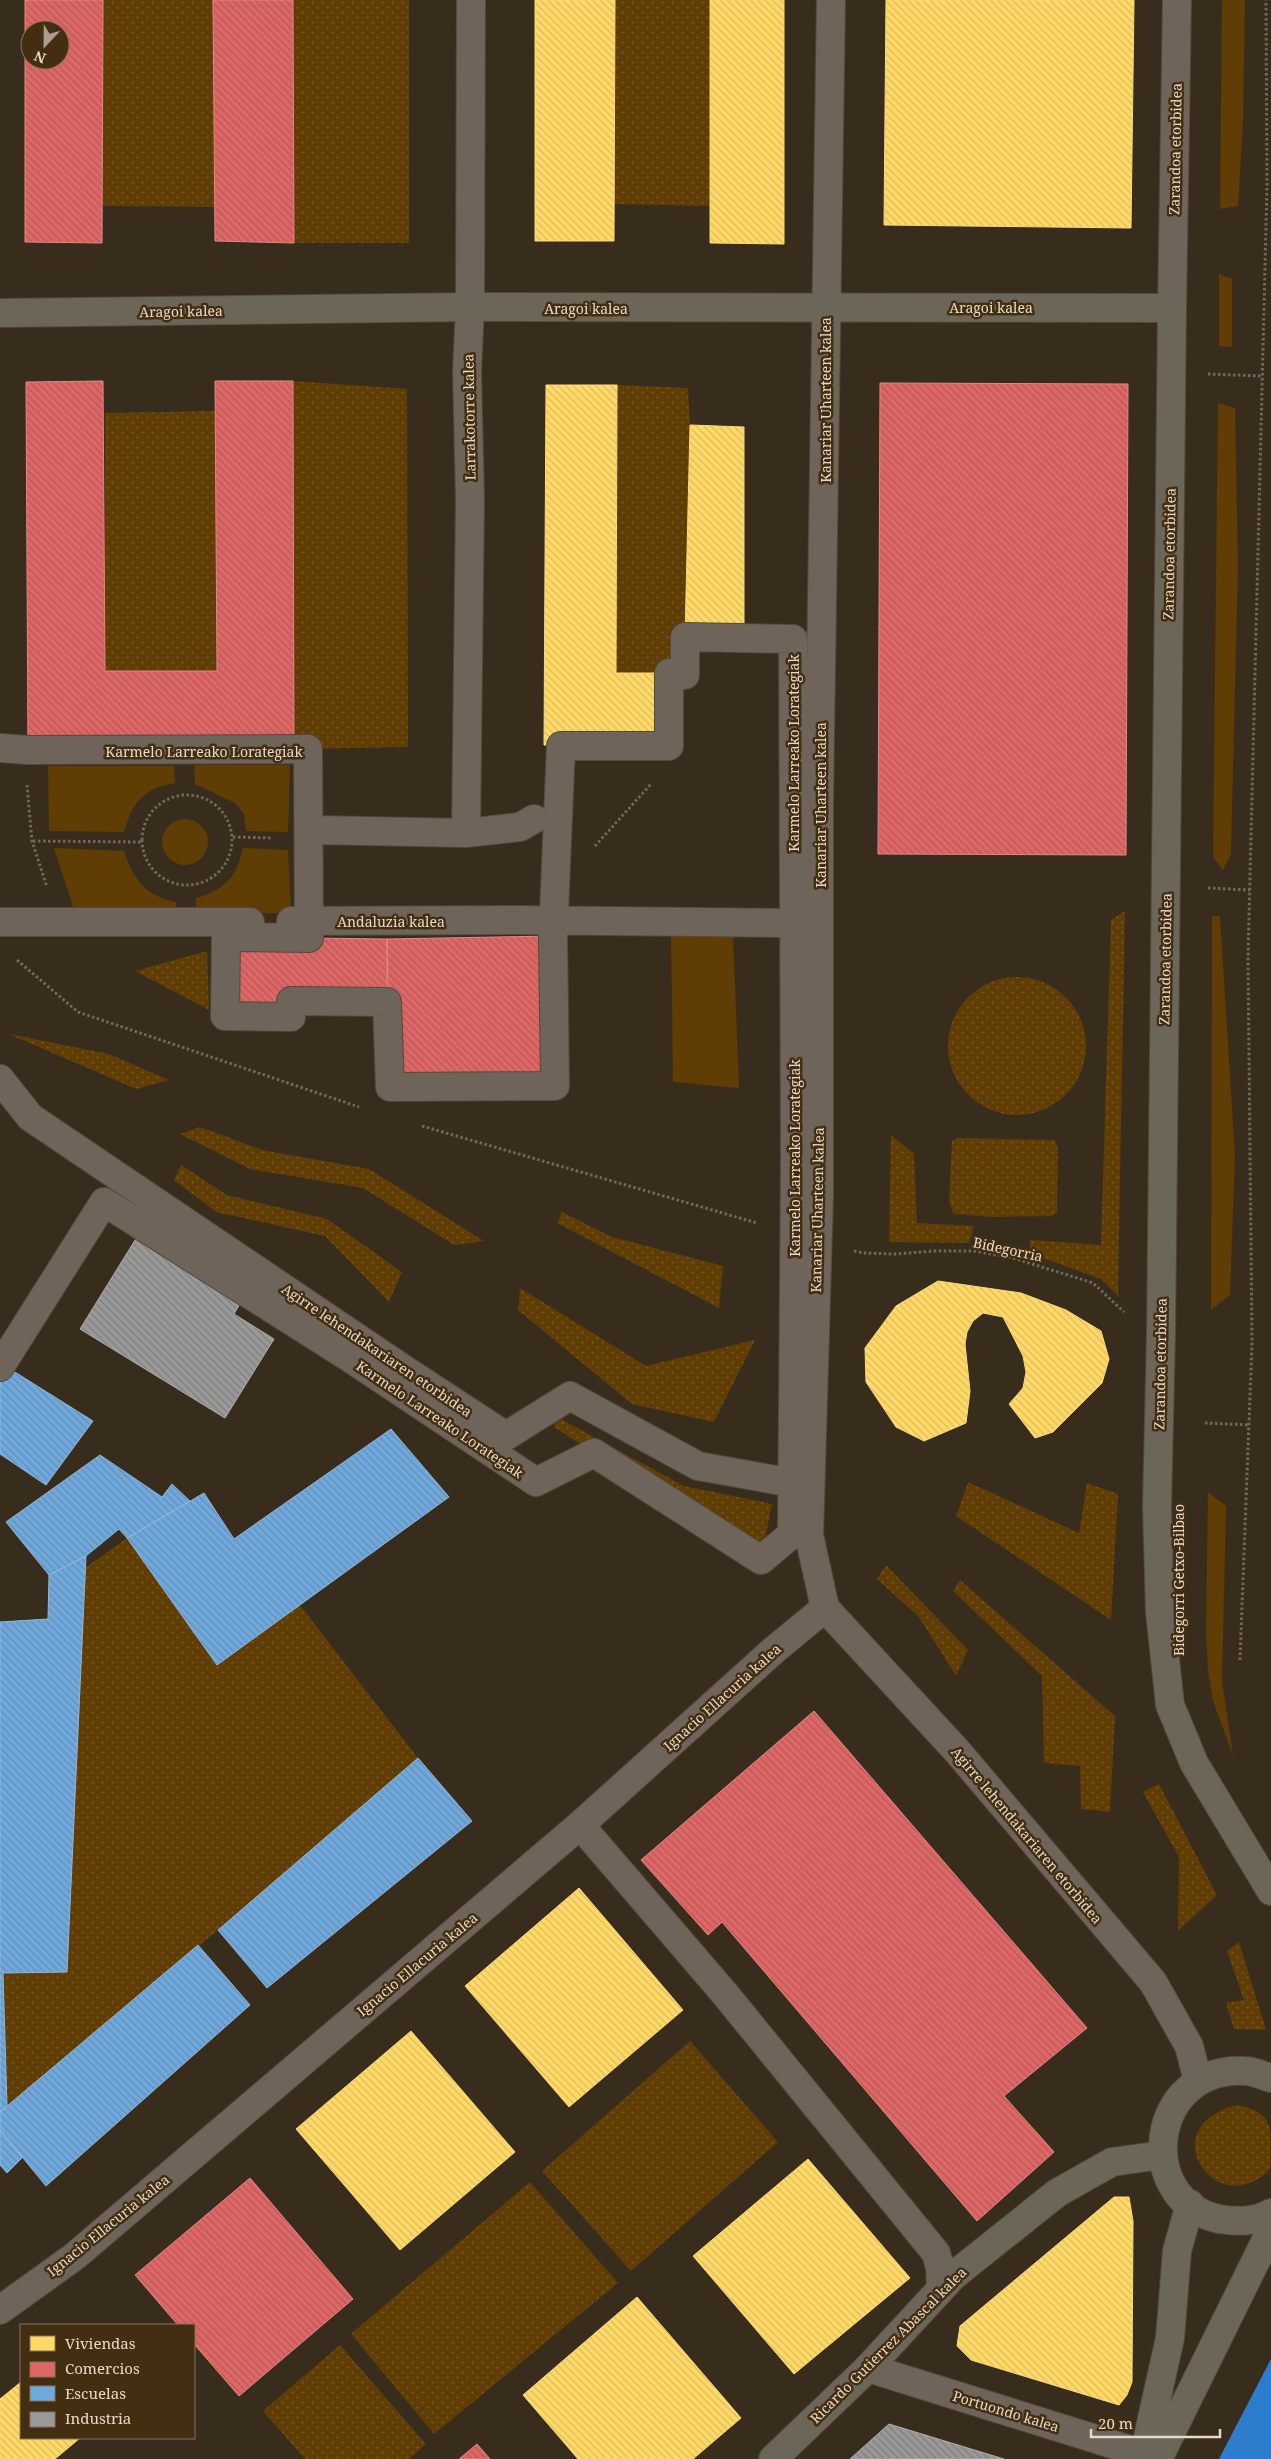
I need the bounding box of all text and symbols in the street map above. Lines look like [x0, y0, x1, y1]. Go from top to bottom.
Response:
north arrow [20, 20, 70, 70]
text: N [31, 47, 49, 68]
street label: Zarandoa etorbidea [1164, 83, 1186, 215]
street label: Aragoi kalea [949, 298, 1033, 317]
street label: Aragoi kalea [544, 299, 628, 318]
street label: Aragoi kalea [139, 301, 223, 321]
street label: Kanariar Uharteen kalea [816, 317, 835, 483]
street label: Larrakotorre kalea [458, 353, 480, 480]
street label: Zarandoa etorbidea [1158, 488, 1180, 620]
street label: Karmelo Larreako Lorategiak [784, 654, 803, 852]
street label: Kanariar Uharteen kalea [811, 722, 830, 888]
street label: Karmelo Larreako Lorategiak [105, 742, 303, 761]
street label: Zarandoa etorbidea [1154, 893, 1176, 1025]
street label: Andaluzia kalea [337, 912, 445, 931]
street label: Karmelo Larreako Lorategiak [785, 1059, 804, 1257]
street label: Kanariar Uharteen kalea [806, 1127, 828, 1293]
street label: Bidegorria [971, 1232, 1045, 1266]
street label: Agirre lehendakariaren etorbidea [278, 1279, 476, 1421]
street label: Zarandoa etorbidea [1149, 1298, 1171, 1430]
street label: Karmelo Larreako Lorategiak [353, 1356, 528, 1483]
street label: Bidegorri Getxo-Bilbao [1169, 1504, 1188, 1656]
street label: Ignacio Ellacuria kalea [659, 1639, 785, 1755]
street label: Agirre lehendakariaren etorbidea [947, 1742, 1107, 1928]
street label: Ignacio Ellacuria kalea [353, 1908, 481, 2020]
street label: Ignacio Ellacuria kalea [43, 2170, 173, 2280]
street label: Ricardo Gutierrez Abascal kalea [806, 2263, 970, 2427]
legend [20, 2324, 195, 2439]
text: Viviendas [65, 2333, 136, 2353]
text: Comercios [65, 2358, 140, 2378]
text: Escuelas [65, 2383, 126, 2403]
street label: Portuondo kalea [951, 2386, 1062, 2436]
scale bar [1091, 2406, 1220, 2438]
text: Industria [65, 2408, 131, 2428]
text: 20 m [1098, 2413, 1133, 2433]

